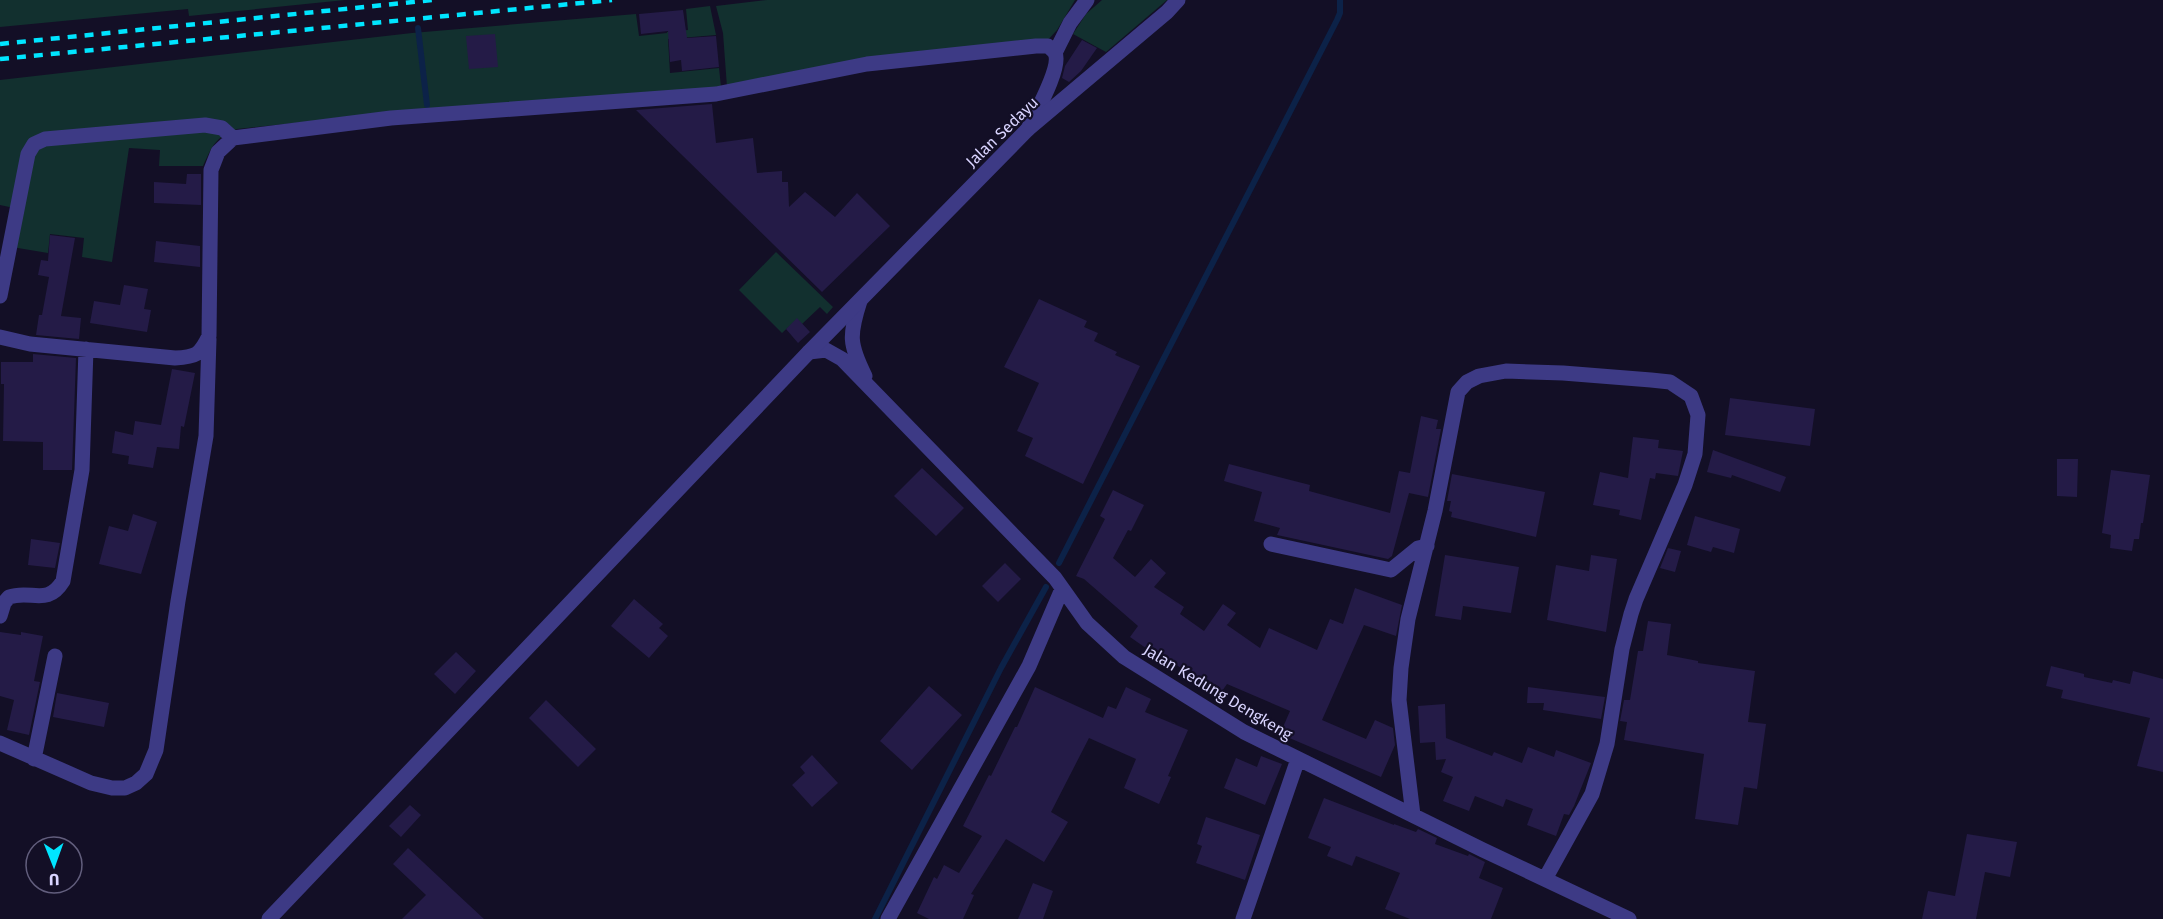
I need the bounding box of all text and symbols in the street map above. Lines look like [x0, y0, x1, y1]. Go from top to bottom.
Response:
street label: Jalan Sedayu [962, 93, 1042, 171]
street label: Jalan Kedung Dengkeng [1140, 640, 1296, 744]
north arrow [24, 835, 84, 895]
text: U [49, 870, 60, 889]

